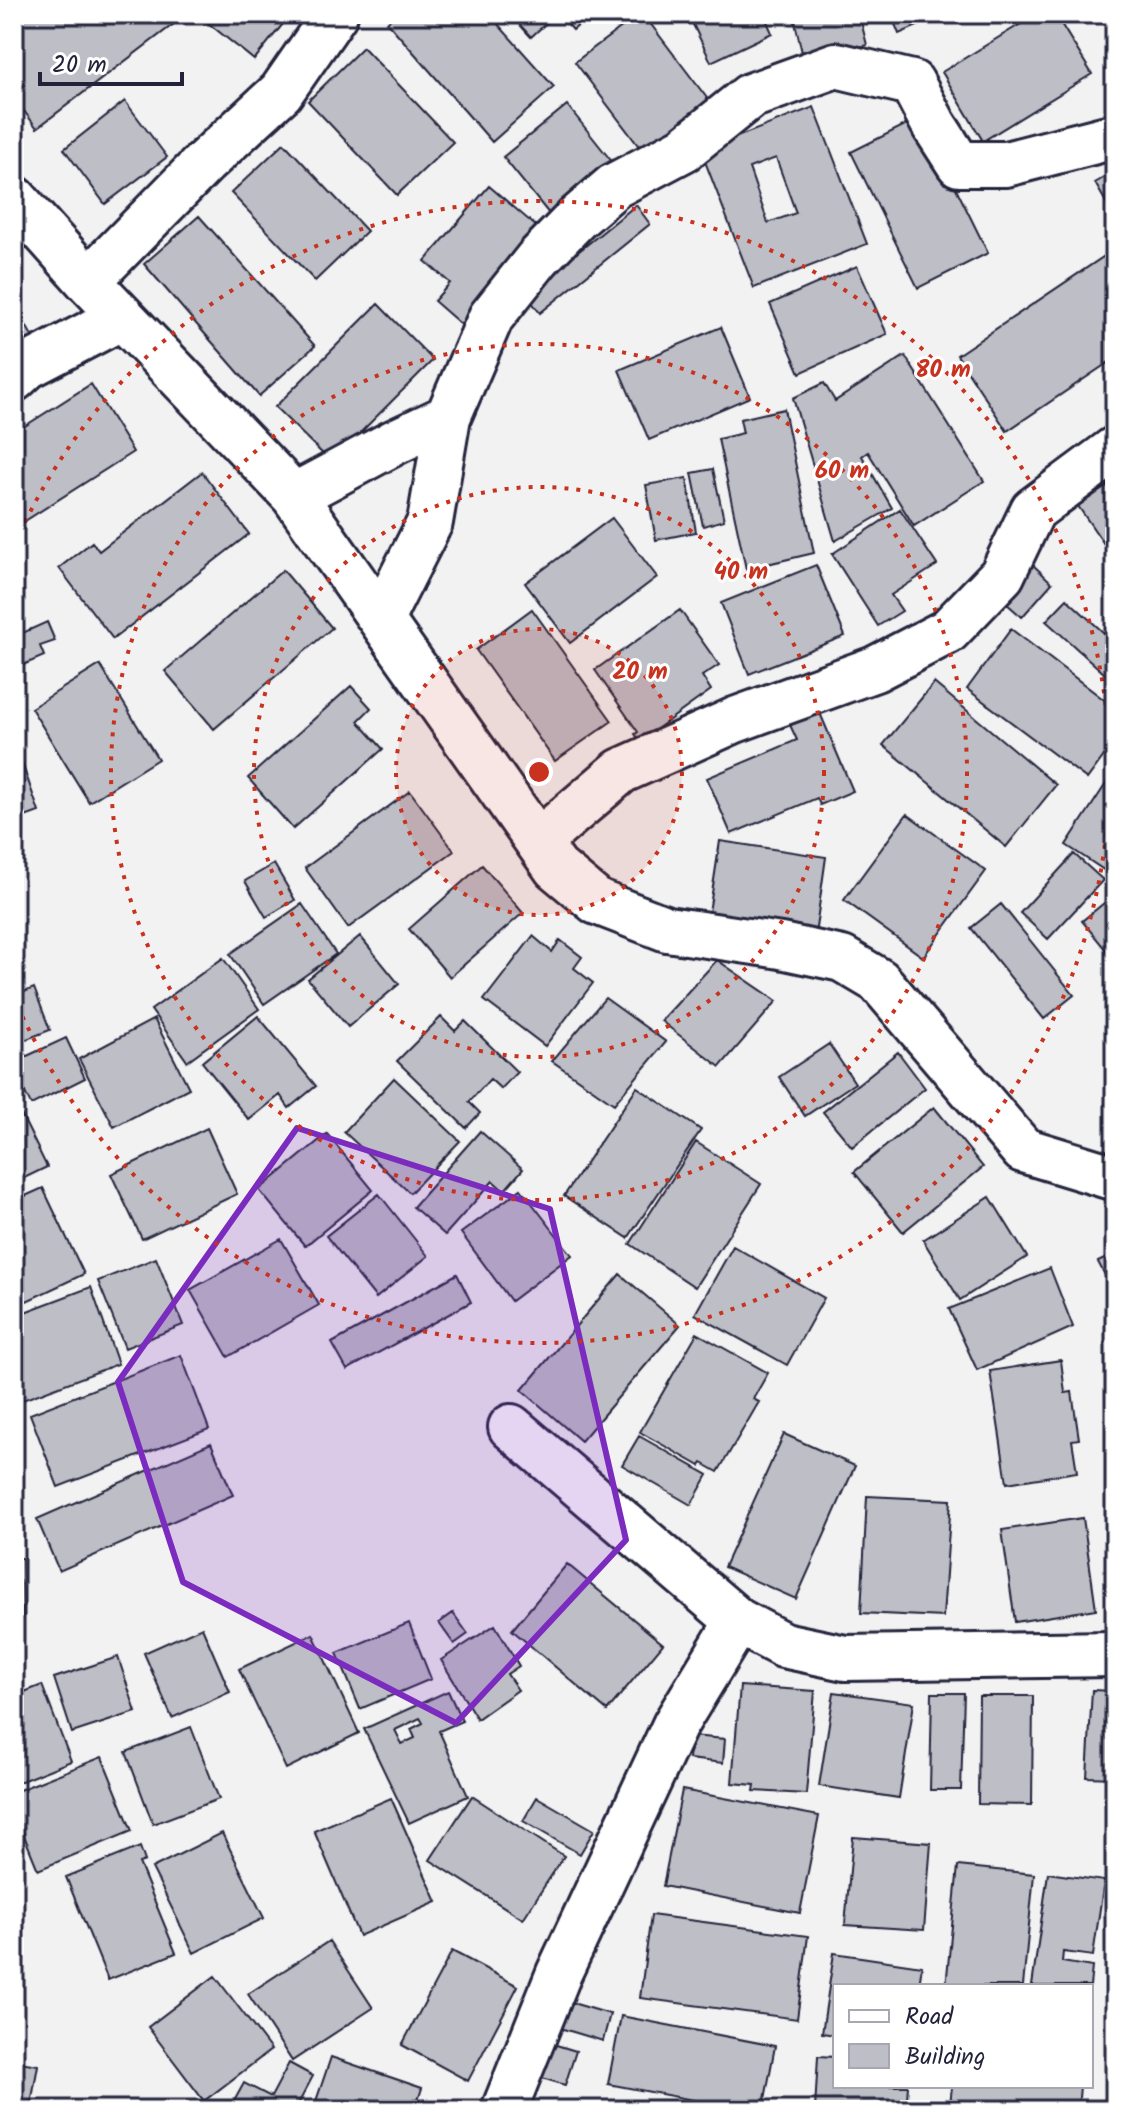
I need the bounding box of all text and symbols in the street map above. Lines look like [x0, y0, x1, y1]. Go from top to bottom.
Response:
scale bar [40, 36, 182, 86]
text: 20 m [52, 46, 107, 85]
text: 80 m [915, 351, 971, 390]
text: 60 m [815, 452, 869, 491]
text: 40 m [714, 553, 768, 592]
text: 20 m [612, 653, 668, 692]
centre of rings [525, 758, 553, 786]
legend [833, 1984, 1093, 2088]
text: Road [905, 1998, 954, 2037]
text: Building [905, 2038, 985, 2077]

